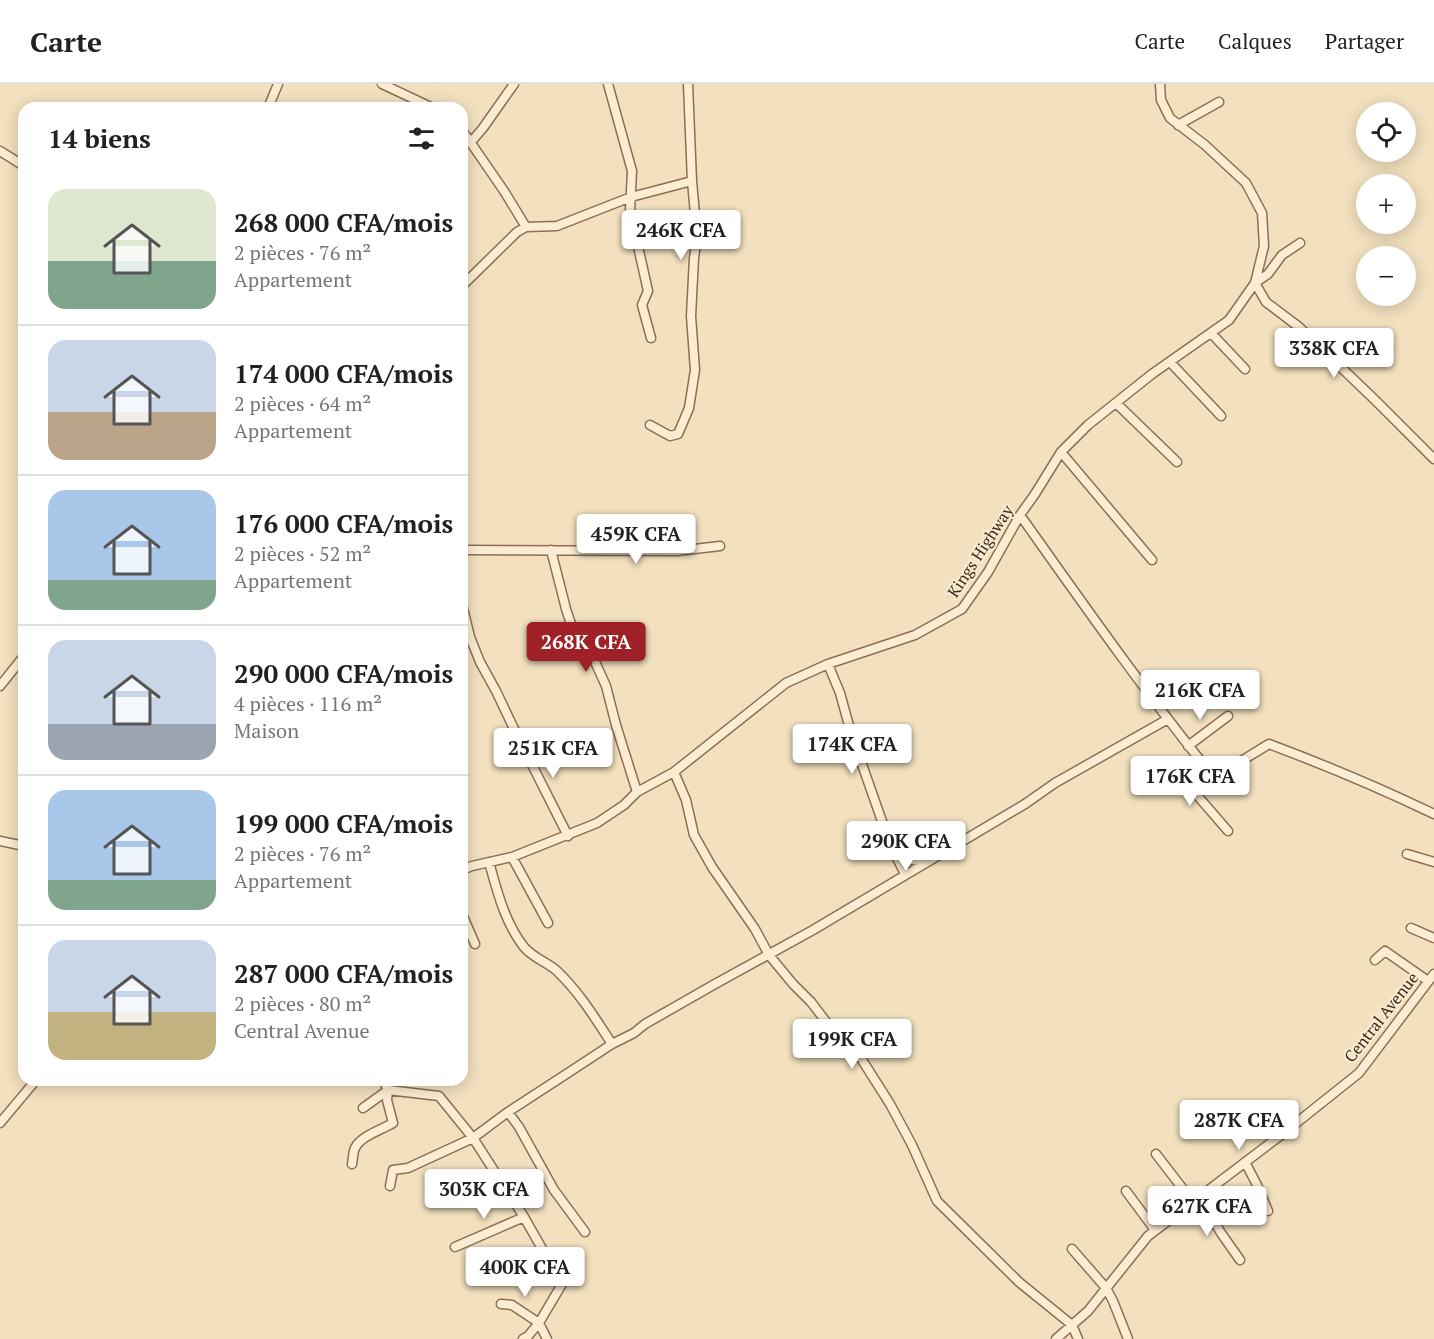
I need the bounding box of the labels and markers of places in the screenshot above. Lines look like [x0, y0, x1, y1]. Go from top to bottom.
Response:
pin: 246K CFA [619, 210, 743, 261]
pin: 338K CFA [1272, 328, 1396, 379]
pin: 459K CFA [574, 514, 698, 565]
pin: 268K CFA [524, 622, 648, 673]
pin: 216K CFA [1138, 670, 1262, 721]
pin: 174K CFA [790, 724, 914, 775]
pin: 251K CFA [491, 728, 615, 779]
pin: 176K CFA [1128, 756, 1252, 807]
pin: 290K CFA [844, 821, 968, 872]
pin: 199K CFA [790, 1019, 914, 1070]
pin: 287K CFA [1177, 1100, 1301, 1151]
pin: 303K CFA [422, 1169, 546, 1220]
pin: 627K CFA [1145, 1186, 1269, 1237]
pin: 400K CFA [463, 1247, 587, 1298]

